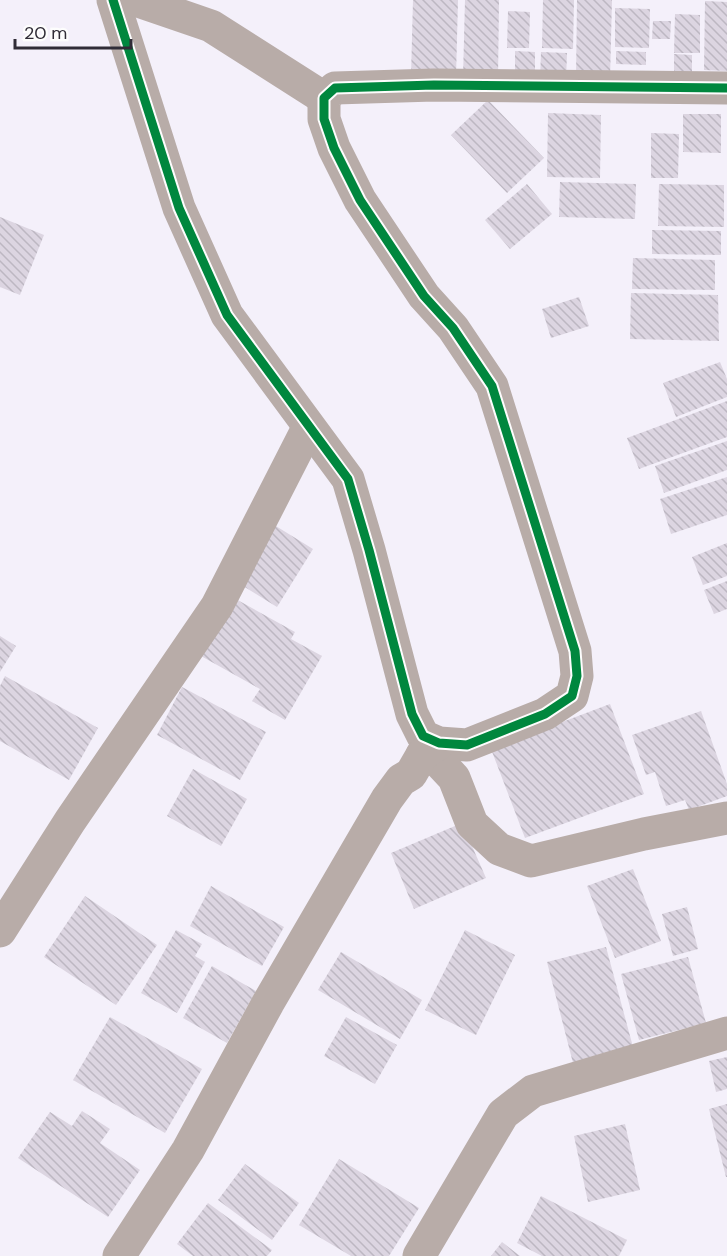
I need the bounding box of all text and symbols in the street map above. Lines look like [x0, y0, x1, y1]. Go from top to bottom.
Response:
scale bar [15, 12, 130, 50]
text: 20 m [24, 21, 67, 45]

